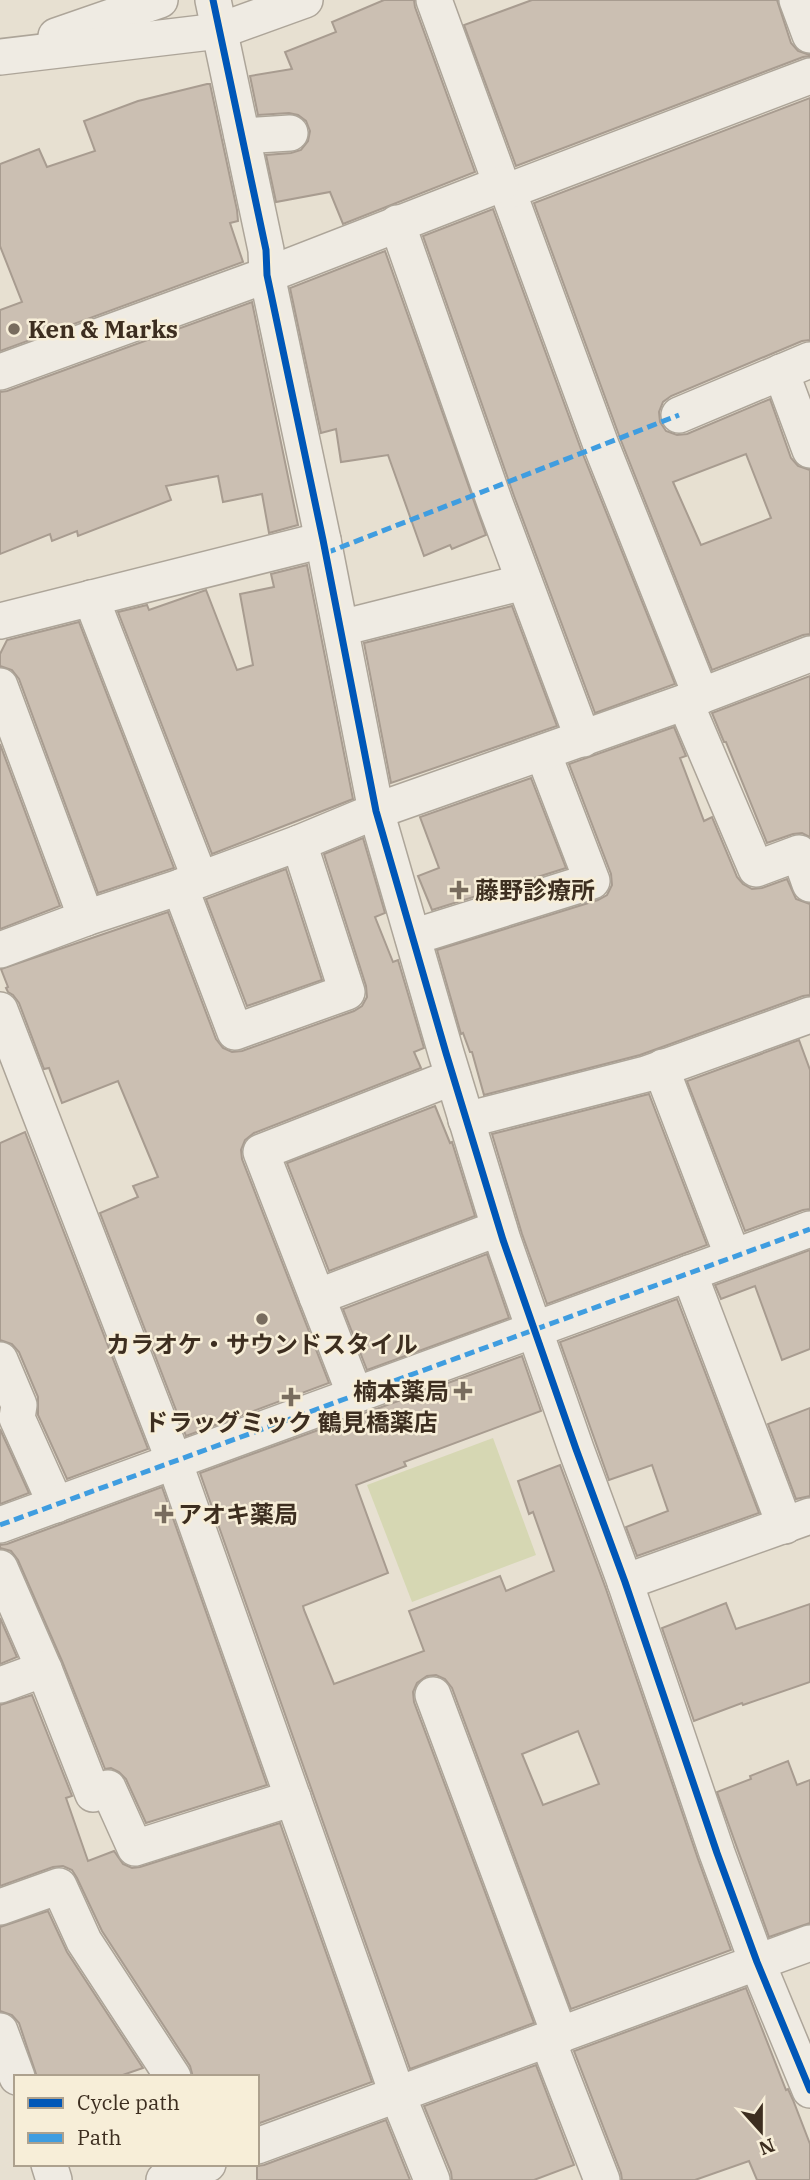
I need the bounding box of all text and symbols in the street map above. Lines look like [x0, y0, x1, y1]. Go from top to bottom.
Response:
place label: Ken & Marks [28, 313, 178, 345]
marker: Ken & Marks [6, 321, 22, 337]
place label: 藤野診療所 [475, 874, 595, 906]
marker: 藤野診療所 [449, 880, 469, 900]
marker: カラオケ・サウンドスタイル [254, 1311, 270, 1327]
place label: カラオケ・サウンドスタイル [106, 1328, 418, 1360]
place label: 楠本薬局 [353, 1375, 449, 1407]
marker: 楠本薬局 [455, 1383, 471, 1399]
marker: ドラッグミック 鶴見橋薬店 [283, 1389, 299, 1405]
place label: ドラッグミック 鶴見橋薬店 [144, 1406, 438, 1438]
place label: アオキ薬局 [178, 1498, 298, 1530]
marker: アオキ薬局 [156, 1506, 172, 1522]
legend [14, 2075, 259, 2166]
text: Cycle path [77, 2088, 180, 2116]
north arrow [726, 2096, 796, 2166]
text: Path [77, 2123, 122, 2151]
text: N [756, 2133, 778, 2161]

